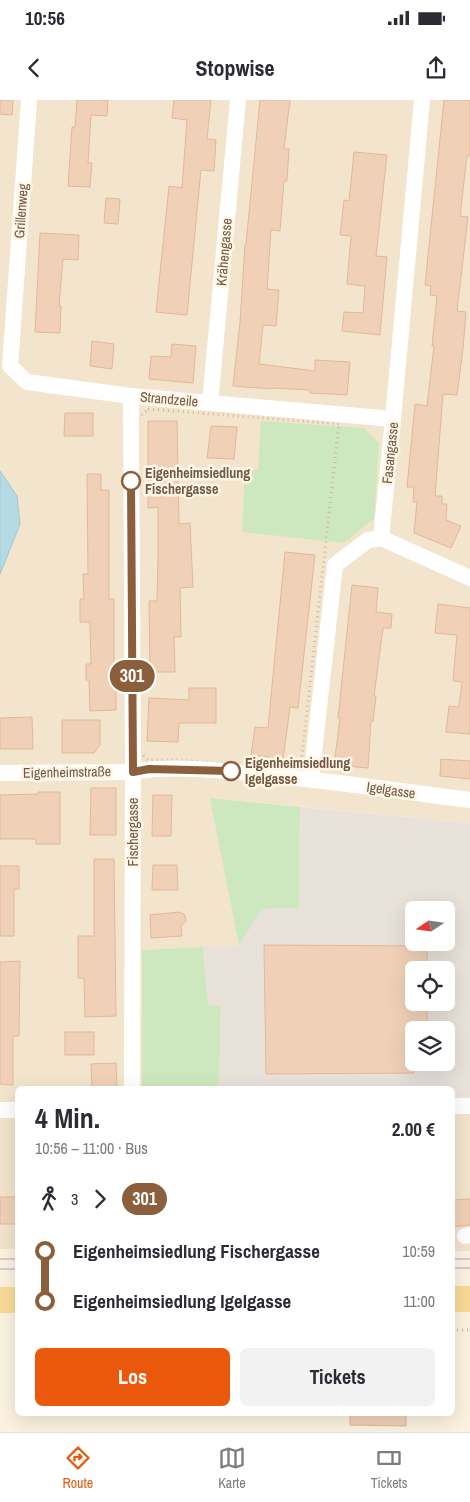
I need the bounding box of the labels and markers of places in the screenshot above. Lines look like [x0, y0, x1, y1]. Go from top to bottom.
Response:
place label: Eigenheimsiedlung Fischergasse [145, 464, 250, 498]
marker: Eigenheimsiedlung Fischergasse [121, 471, 141, 491]
place label: Eigenheimsiedlung Igelgasse [245, 754, 350, 788]
marker: Eigenheimsiedlung Igelgasse [221, 761, 241, 781]

